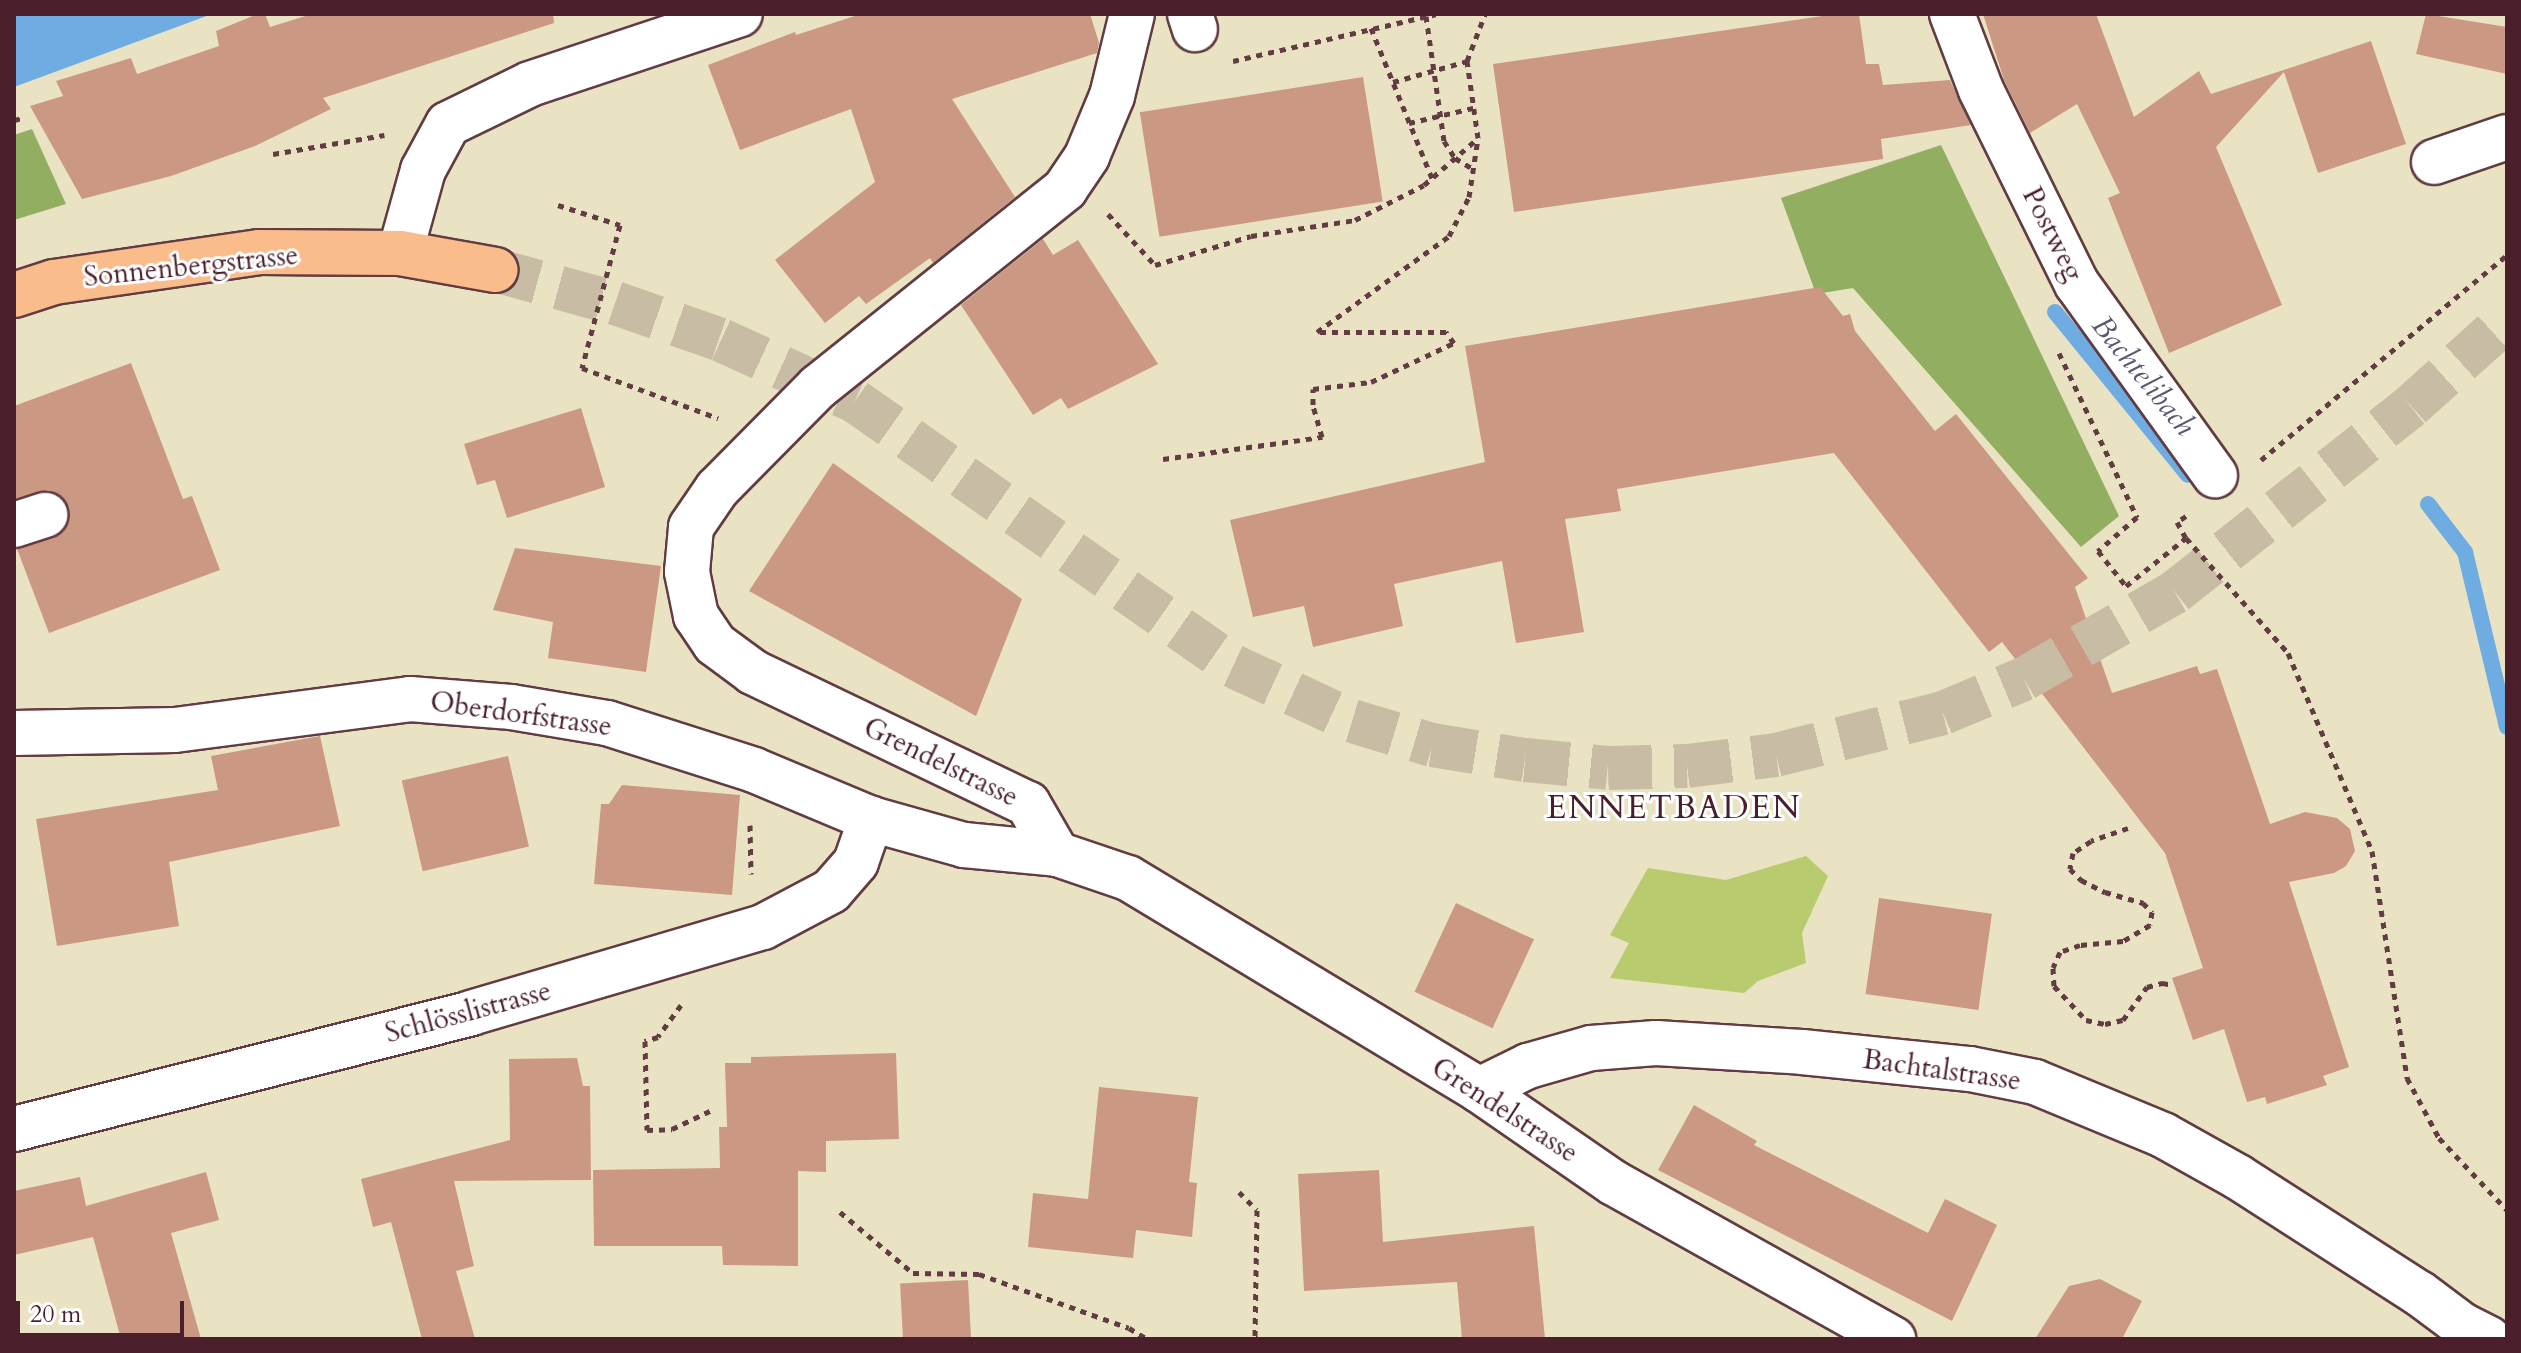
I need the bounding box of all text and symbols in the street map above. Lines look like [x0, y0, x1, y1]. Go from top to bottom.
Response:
street label: Postweg [2015, 181, 2091, 287]
street label: Sonnenbergstrasse [82, 238, 300, 294]
water label: Bachtelibach [2084, 309, 2202, 443]
street label: Oberdorfstrasse [428, 685, 614, 743]
street label: Grendelstrasse [858, 710, 1024, 814]
district label: ENNETBADEN [1546, 789, 1802, 827]
street label: Schlösslistrasse [381, 974, 555, 1050]
street label: Bachtalstrasse [1861, 1042, 2023, 1098]
street label: Grendelstrasse [1426, 1050, 1584, 1170]
scale bar [20, 1285, 188, 1335]
text: 20 m [30, 1298, 81, 1331]

